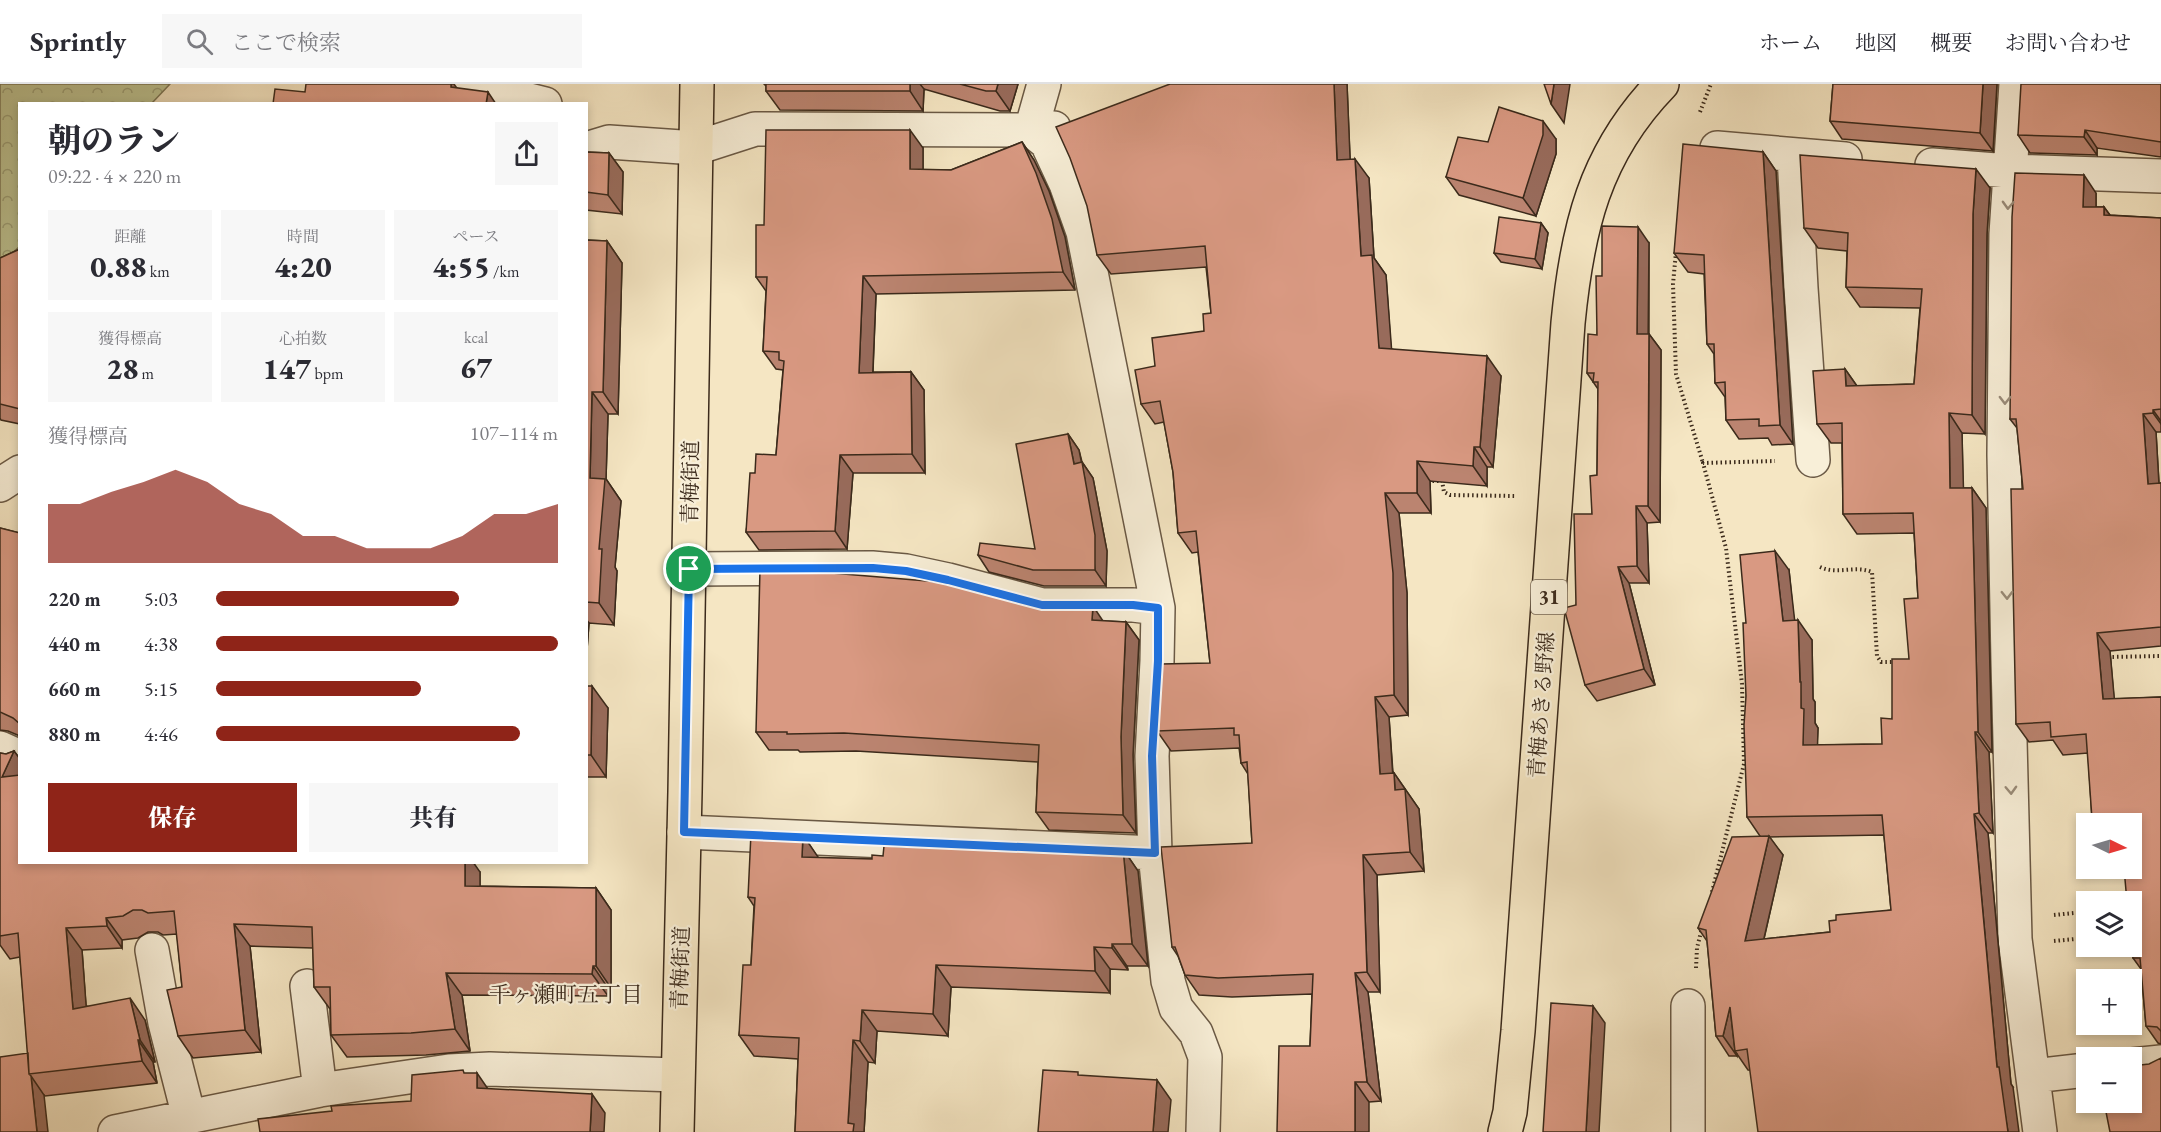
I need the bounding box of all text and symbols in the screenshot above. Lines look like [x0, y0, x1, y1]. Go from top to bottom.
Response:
search box [162, 14, 582, 68]
text: Sprintly [30, 23, 126, 59]
icon: search [183, 25, 216, 58]
text: ここで検索 [231, 28, 341, 57]
text: ホーム [1759, 29, 1822, 56]
text: 地図 [1855, 29, 1897, 56]
text: 概要 [1930, 29, 1972, 56]
text: お問い合わせ [2005, 29, 2131, 56]
text: 朝のラン [48, 119, 180, 162]
button: share [495, 122, 558, 185]
text: 09:22 · 4 × 220 m [48, 163, 181, 189]
one-way arrow [2001, 201, 2014, 210]
text: 距離 [114, 226, 146, 247]
text: 時間 [287, 226, 319, 247]
text: ペース [452, 226, 500, 247]
text: 0.88 [90, 247, 146, 286]
text: 4:20 [274, 247, 332, 286]
text: 4:55 [433, 247, 490, 286]
text: km [146, 261, 170, 282]
text: /km [490, 261, 519, 282]
text: kcal [464, 327, 488, 348]
text: 獲得標高 [98, 328, 162, 349]
text: 心拍数 [279, 328, 327, 349]
text: 67 [460, 348, 492, 387]
text: 28 [106, 349, 138, 388]
text: 147 [263, 349, 311, 388]
text: m [138, 363, 154, 384]
text: bpm [311, 363, 343, 384]
one-way arrow [1998, 396, 2011, 405]
text: 107–114 m [470, 420, 558, 446]
text: 獲得標高 [48, 423, 128, 449]
street label: 青梅街道 [676, 440, 704, 524]
pin [663, 543, 714, 594]
icon: arrive [672, 552, 705, 585]
road number: 31 [1531, 580, 1567, 614]
text: 220 m [48, 586, 101, 612]
text: 5:03 [144, 586, 178, 612]
one-way arrow [2000, 591, 2013, 600]
text: 440 m [48, 631, 101, 657]
text: 4:38 [144, 631, 178, 657]
street label: 青梅あきる野線 [1522, 631, 1560, 779]
text: 660 m [48, 676, 101, 702]
text: 5:15 [144, 676, 178, 702]
text: 880 m [48, 721, 101, 747]
text: 4:46 [144, 721, 178, 747]
button: 保存 [48, 783, 297, 852]
button: 共有 [309, 783, 558, 852]
one-way arrow [2005, 786, 2018, 795]
north arrow [2076, 813, 2142, 879]
map controls [2076, 813, 2142, 1113]
button: layers [2076, 891, 2142, 957]
street label: 青梅街道 [665, 926, 695, 1010]
button: + [2076, 969, 2142, 1035]
district label: 千ヶ瀬町五丁目 [489, 980, 643, 1009]
button: − [2076, 1047, 2142, 1113]

